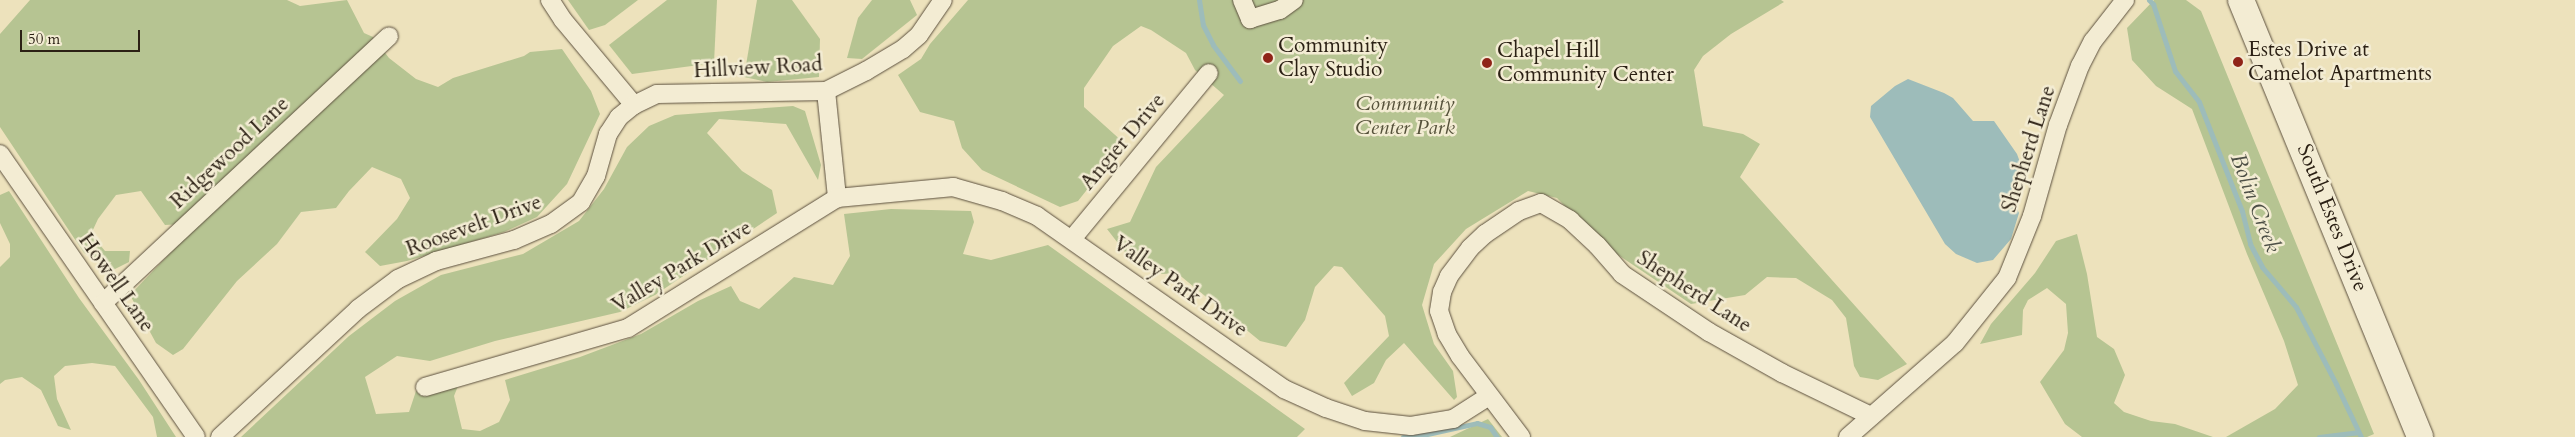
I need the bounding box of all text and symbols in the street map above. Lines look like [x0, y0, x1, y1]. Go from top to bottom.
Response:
scale bar [22, 20, 142, 52]
text: 50 m [28, 29, 60, 49]
place label: Community Clay Studio [1278, 33, 1388, 83]
place label: Estes Drive at Camelot Apartments [2248, 37, 2432, 87]
place label: Chapel Hill Community Center [1497, 38, 1674, 88]
street label: Hillview Road [693, 52, 823, 84]
marker: Community Clay Studio [1262, 52, 1274, 64]
marker: Estes Drive at Camelot Apartments [2232, 56, 2244, 68]
marker: Chapel Hill Community Center [1481, 57, 1493, 69]
street label: Shepherd Lane [1997, 83, 2061, 215]
street label: Angier Drive [1075, 89, 1171, 195]
park label: Community Center Park [1355, 91, 1455, 141]
street label: Ridgewood Lane [166, 92, 294, 214]
street label: South Estes Drive [2291, 141, 2373, 295]
water label: Bolin Creek [2224, 150, 2286, 256]
street label: Roosevelt Drive [403, 190, 545, 262]
street label: Valley Park Drive [608, 215, 756, 319]
street label: Howell Lane [73, 229, 159, 337]
street label: Valley Park Drive [1108, 231, 1252, 343]
street label: Shepherd Lane [1632, 246, 1756, 338]

